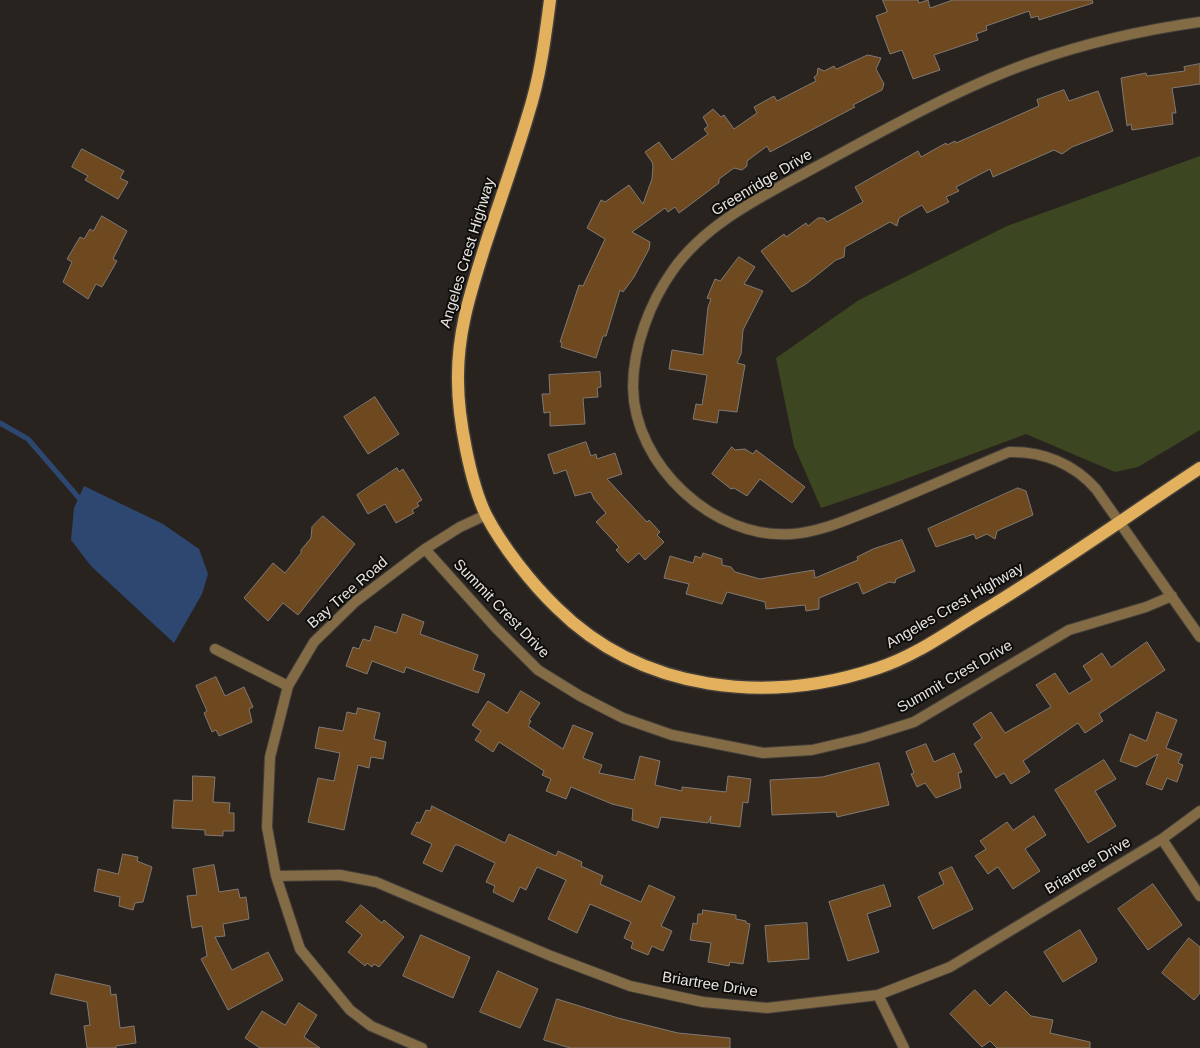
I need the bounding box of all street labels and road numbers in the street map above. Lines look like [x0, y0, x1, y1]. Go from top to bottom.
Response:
street label: Greenridge Drive [708, 146, 816, 220]
street label: Angeles Crest Highway [437, 176, 499, 330]
street label: Bay Tree Road [304, 553, 392, 633]
street label: Summit Crest Drive [449, 556, 553, 662]
street label: Angeles Crest Highway [883, 559, 1027, 653]
street label: Summit Crest Drive [894, 637, 1016, 717]
street label: Briartree Drive [1042, 833, 1134, 899]
street label: Briartree Drive [661, 969, 759, 1001]

